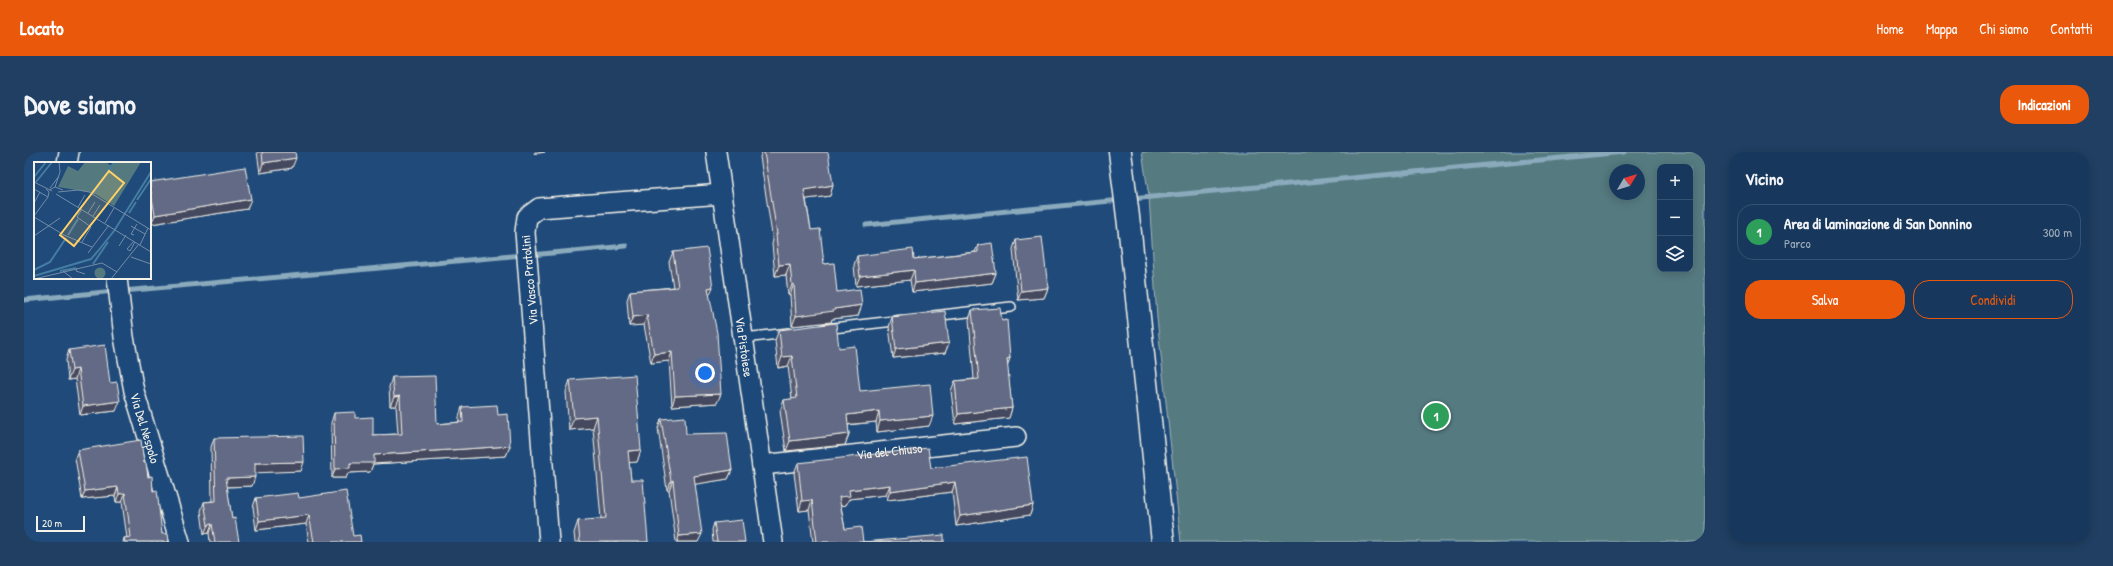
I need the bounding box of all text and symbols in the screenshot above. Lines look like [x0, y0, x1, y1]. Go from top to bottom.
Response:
text: Locato [20, 15, 64, 41]
text: Home [1877, 19, 1904, 38]
text: Mappa [1926, 19, 1957, 38]
text: Chi siamo [1979, 19, 2028, 38]
text: Contatti [2050, 19, 2093, 38]
text: Dove siamo [24, 85, 136, 123]
button: Indicazioni [2000, 85, 2089, 124]
inset map [34, 162, 151, 279]
north arrow [1609, 164, 1645, 200]
map controls [1657, 164, 1693, 272]
button: + [1657, 164, 1693, 200]
text: Vicino [1745, 167, 1783, 190]
button: − [1657, 200, 1693, 236]
text: Area di laminazione di San Donnino [1784, 213, 1972, 234]
text: 1 [1757, 223, 1761, 241]
text: 300 m [2043, 223, 2072, 241]
street label: Via Vasco Pratolini [516, 234, 542, 326]
text: Parco [1784, 234, 1811, 252]
button: layers [1657, 236, 1693, 272]
button: Salva [1745, 280, 1905, 319]
button: Condividi [1913, 280, 2073, 319]
street label: Via Pistoiese [731, 316, 758, 378]
your location [695, 363, 715, 383]
street label: Via Del Nespolo [126, 391, 164, 465]
pin: 1 [1423, 401, 1449, 431]
street label: Via del Chiuso [855, 438, 923, 464]
scale bar [36, 514, 85, 533]
text: 20 m [42, 516, 62, 530]

